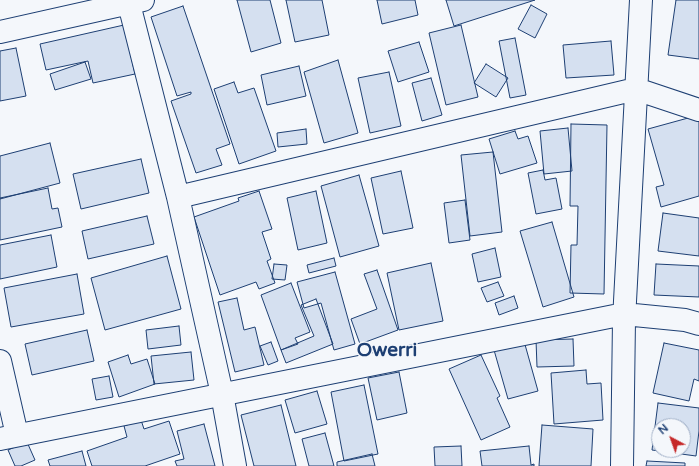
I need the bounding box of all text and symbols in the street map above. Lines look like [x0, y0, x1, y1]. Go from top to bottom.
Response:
district label: Owerri [357, 340, 417, 362]
north arrow [651, 418, 691, 458]
text: N [656, 422, 671, 437]

